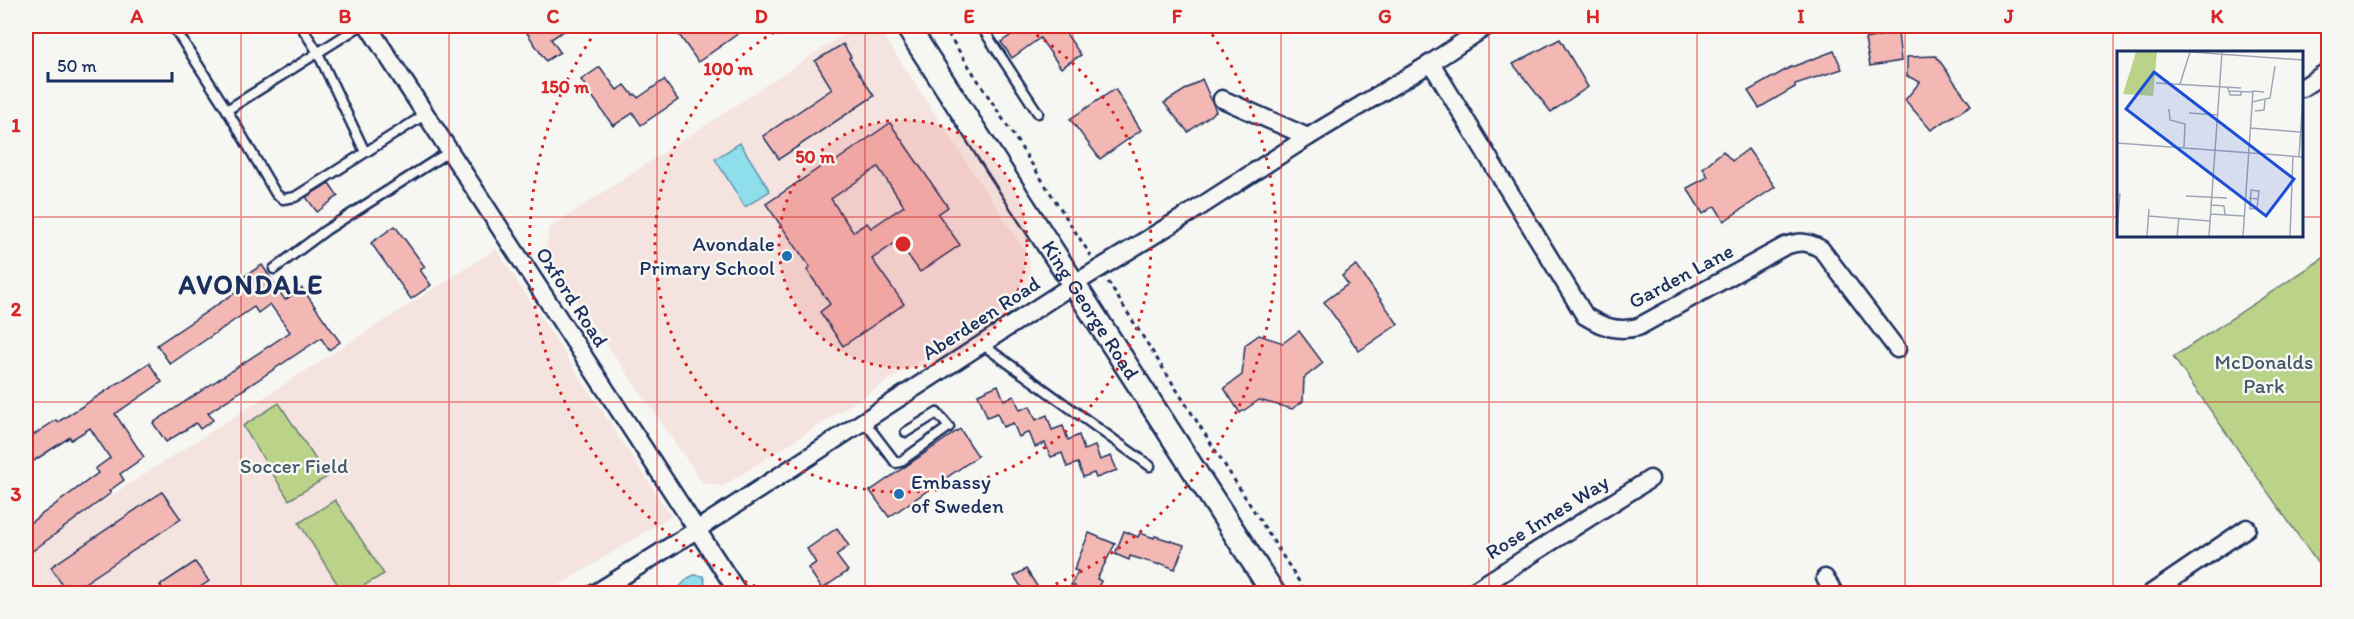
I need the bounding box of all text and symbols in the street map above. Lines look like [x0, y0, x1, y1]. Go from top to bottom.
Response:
text: A [130, 4, 144, 28]
text: B [339, 4, 352, 28]
text: C [547, 4, 560, 28]
text: D [754, 4, 768, 28]
text: E [963, 4, 975, 28]
text: F [1172, 4, 1183, 28]
text: G [1378, 4, 1392, 28]
text: H [1586, 4, 1600, 28]
text: I [1797, 4, 1805, 28]
text: J [2003, 4, 2014, 28]
text: K [2211, 4, 2225, 28]
scale bar [48, 45, 172, 83]
inset map [2117, 51, 2303, 237]
text: 50 m [57, 55, 97, 77]
text: 100 m [703, 58, 754, 80]
text: 150 m [541, 76, 590, 98]
text: 1 [11, 113, 21, 137]
text: 50 m [795, 146, 836, 168]
place label: Avondale Primary School [639, 231, 775, 280]
centre of rings [893, 234, 913, 254]
street label: King George Road [1037, 235, 1145, 384]
street label: Garden Lane [1624, 238, 1737, 314]
street label: Oxford Road [531, 242, 614, 351]
marker: Avondale Primary School [780, 249, 794, 263]
district label: AVONDALE [177, 268, 324, 301]
street label: Aberdeen Road [917, 270, 1044, 365]
text: 2 [11, 297, 22, 321]
park label: McDonalds Park [2215, 349, 2313, 398]
park label: Soccer Field [240, 453, 348, 478]
place label: Embassy of Sweden [911, 469, 1004, 518]
street label: Rose Innes Way [1481, 469, 1613, 564]
text: 3 [11, 482, 22, 506]
marker: Embassy of Sweden [892, 487, 906, 501]

